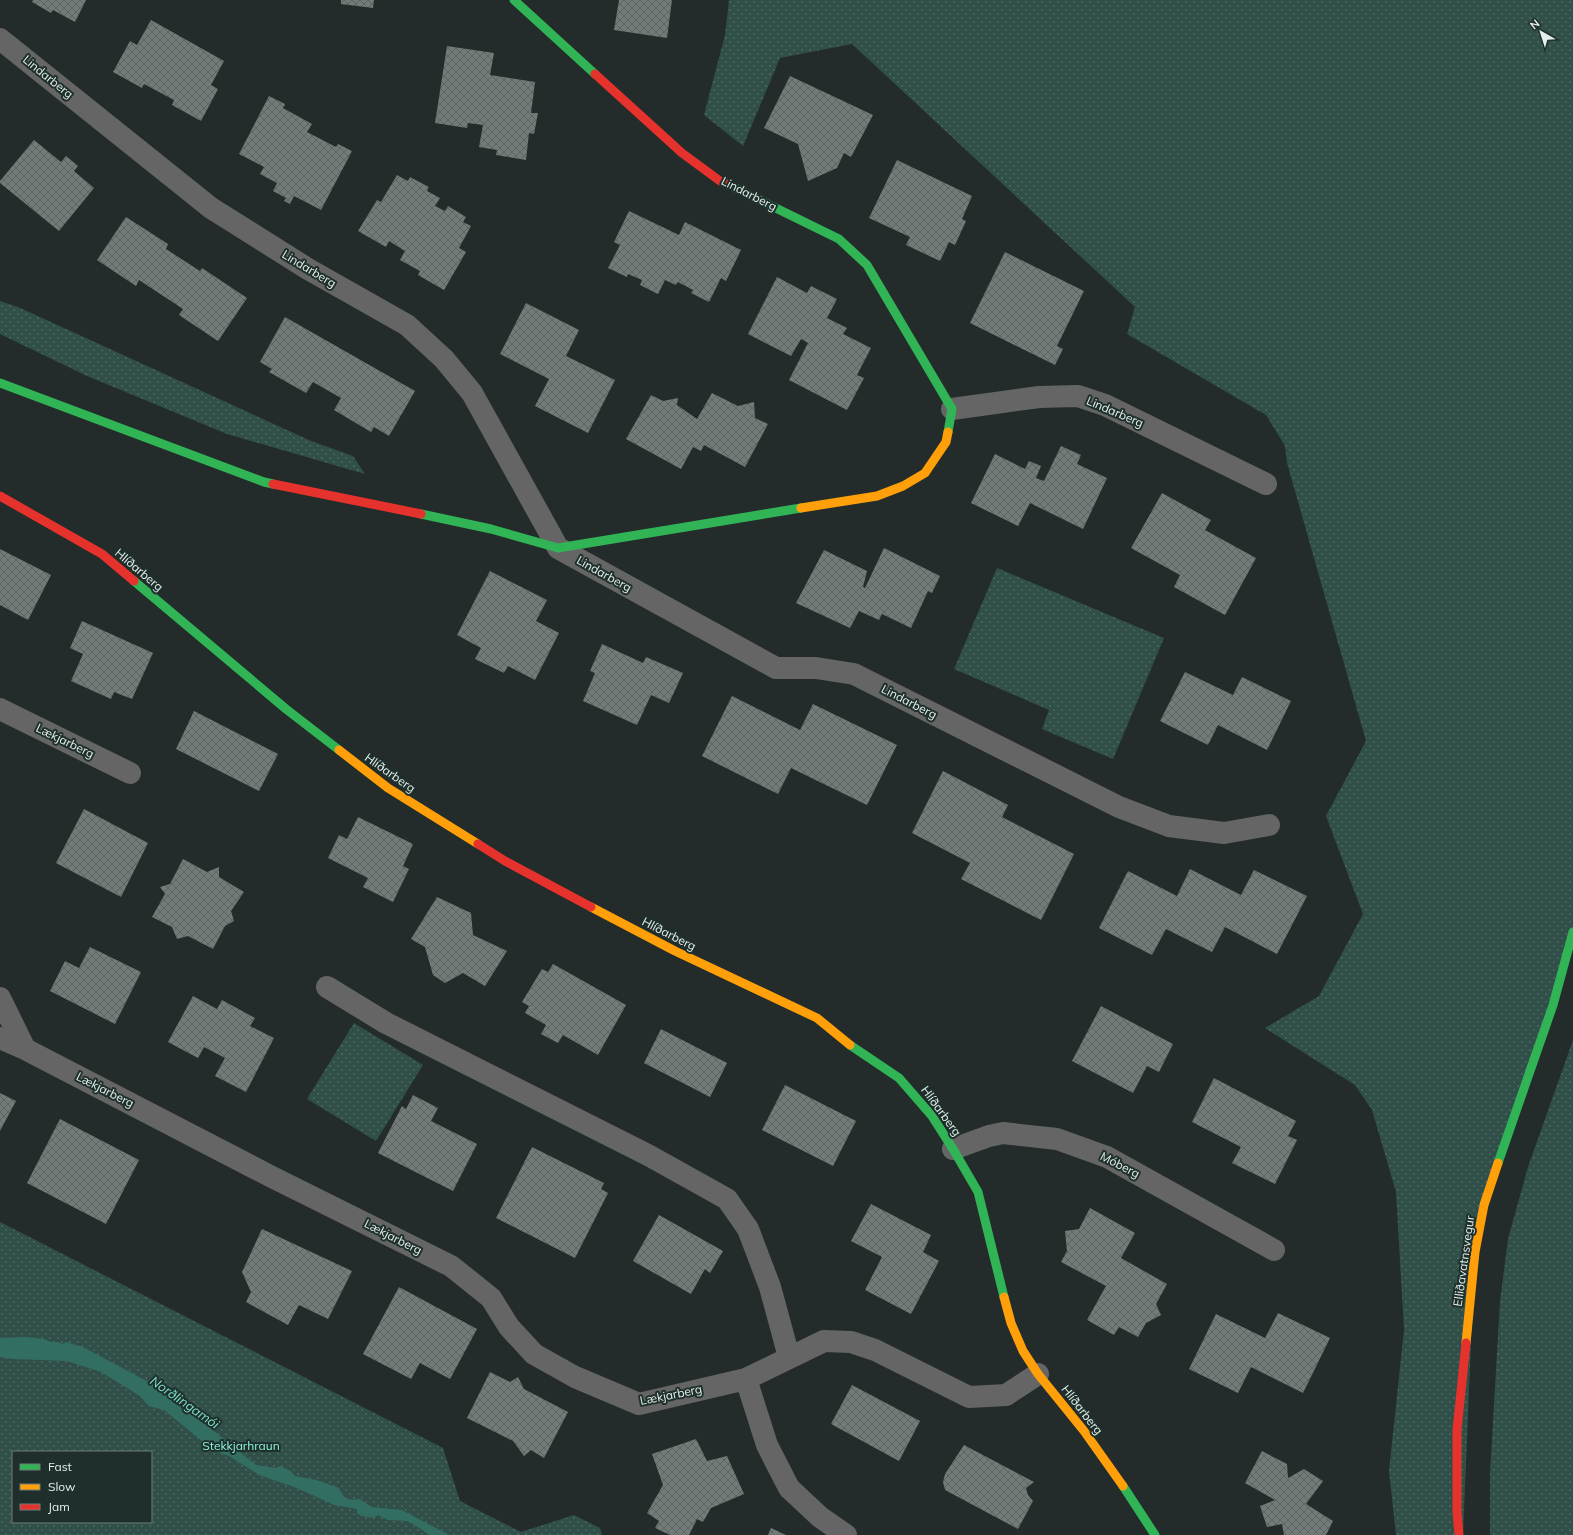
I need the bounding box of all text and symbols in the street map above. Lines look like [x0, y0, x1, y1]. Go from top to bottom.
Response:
north arrow [1521, 12, 1561, 52]
text: N [1527, 16, 1542, 32]
street label: Lindarberg [20, 52, 77, 101]
street label: Lindarberg [719, 173, 780, 214]
street label: Lindarberg [279, 247, 339, 291]
street label: Lindarberg [1084, 393, 1146, 430]
street label: Hlíðarberg [112, 545, 167, 594]
street label: Lindarberg [574, 552, 634, 595]
street label: Lindarberg [879, 681, 940, 722]
street label: Lækjarberg [34, 720, 97, 761]
street label: Hlíðarberg [362, 750, 419, 796]
street label: Hlíðarberg [640, 914, 699, 954]
street label: Lækjarberg [74, 1069, 137, 1111]
street label: Hlíðarberg [918, 1083, 965, 1139]
street label: Móberg [1098, 1148, 1143, 1181]
street label: Elliðavatnsvegur [1450, 1214, 1477, 1307]
street label: Lækjarberg [362, 1216, 425, 1258]
water label: Norðlingamói [147, 1372, 223, 1432]
street label: Lækjarberg [639, 1381, 703, 1408]
street label: Hlíðarberg [1058, 1382, 1106, 1437]
park label: Stekkjarhraun [202, 1438, 280, 1453]
legend [12, 1451, 152, 1523]
text: Fast [48, 1459, 72, 1474]
text: Slow [48, 1479, 76, 1494]
text: Jam [48, 1499, 70, 1514]

